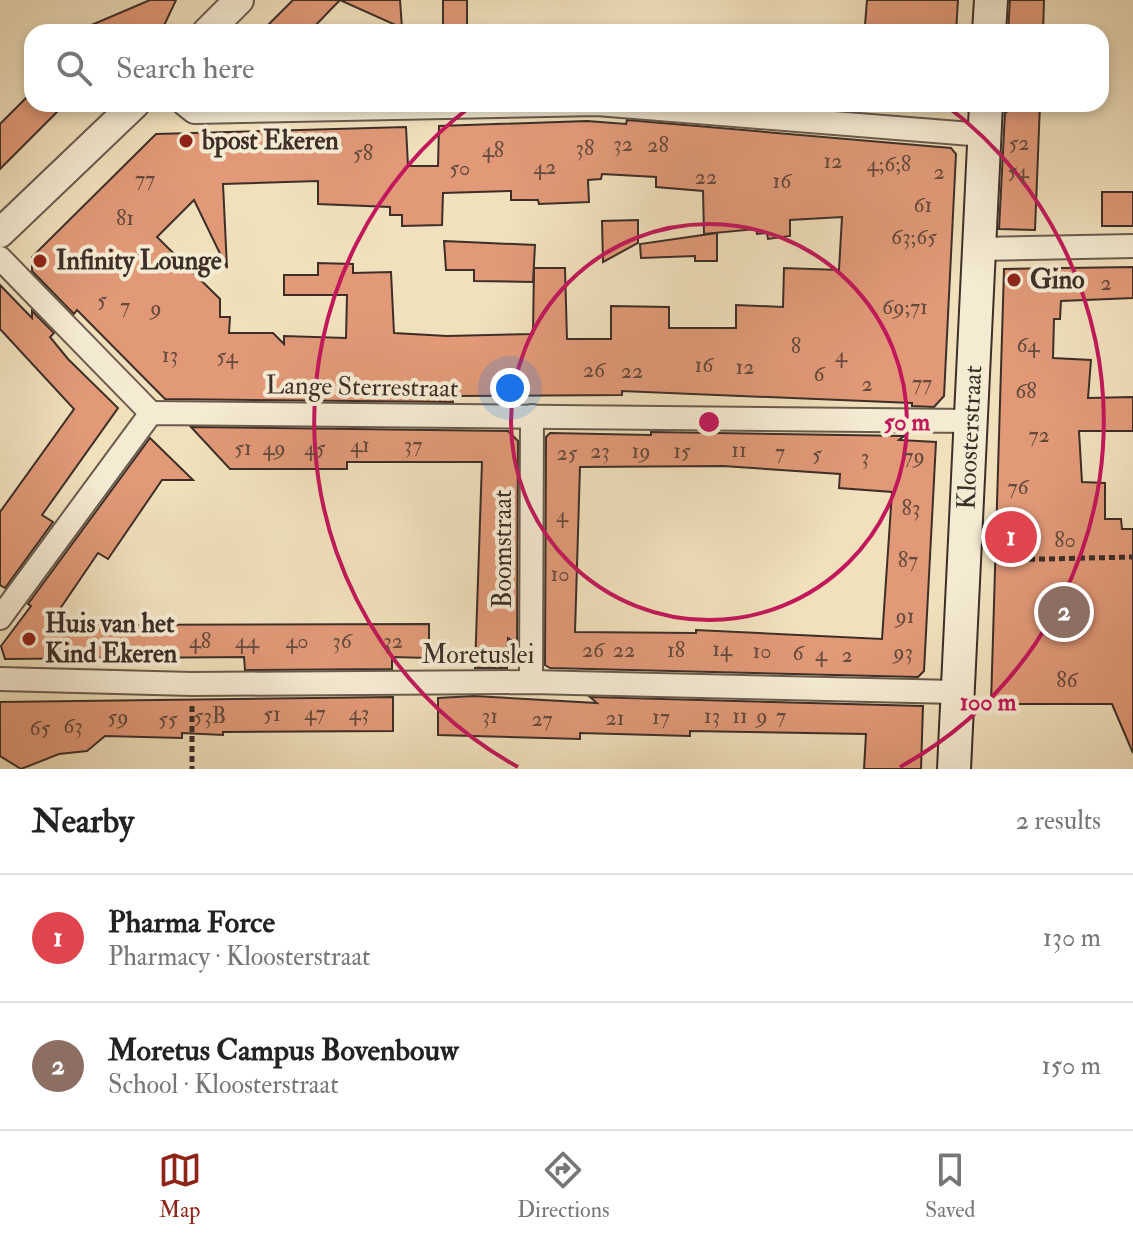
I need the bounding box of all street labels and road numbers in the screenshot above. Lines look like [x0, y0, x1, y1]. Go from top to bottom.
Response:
street label: Kloosterstraat [951, 364, 989, 510]
street label: Lange Sterrestraat [265, 369, 459, 405]
street label: Boomstraat [487, 489, 519, 609]
street label: Moretuslei [422, 639, 534, 671]

